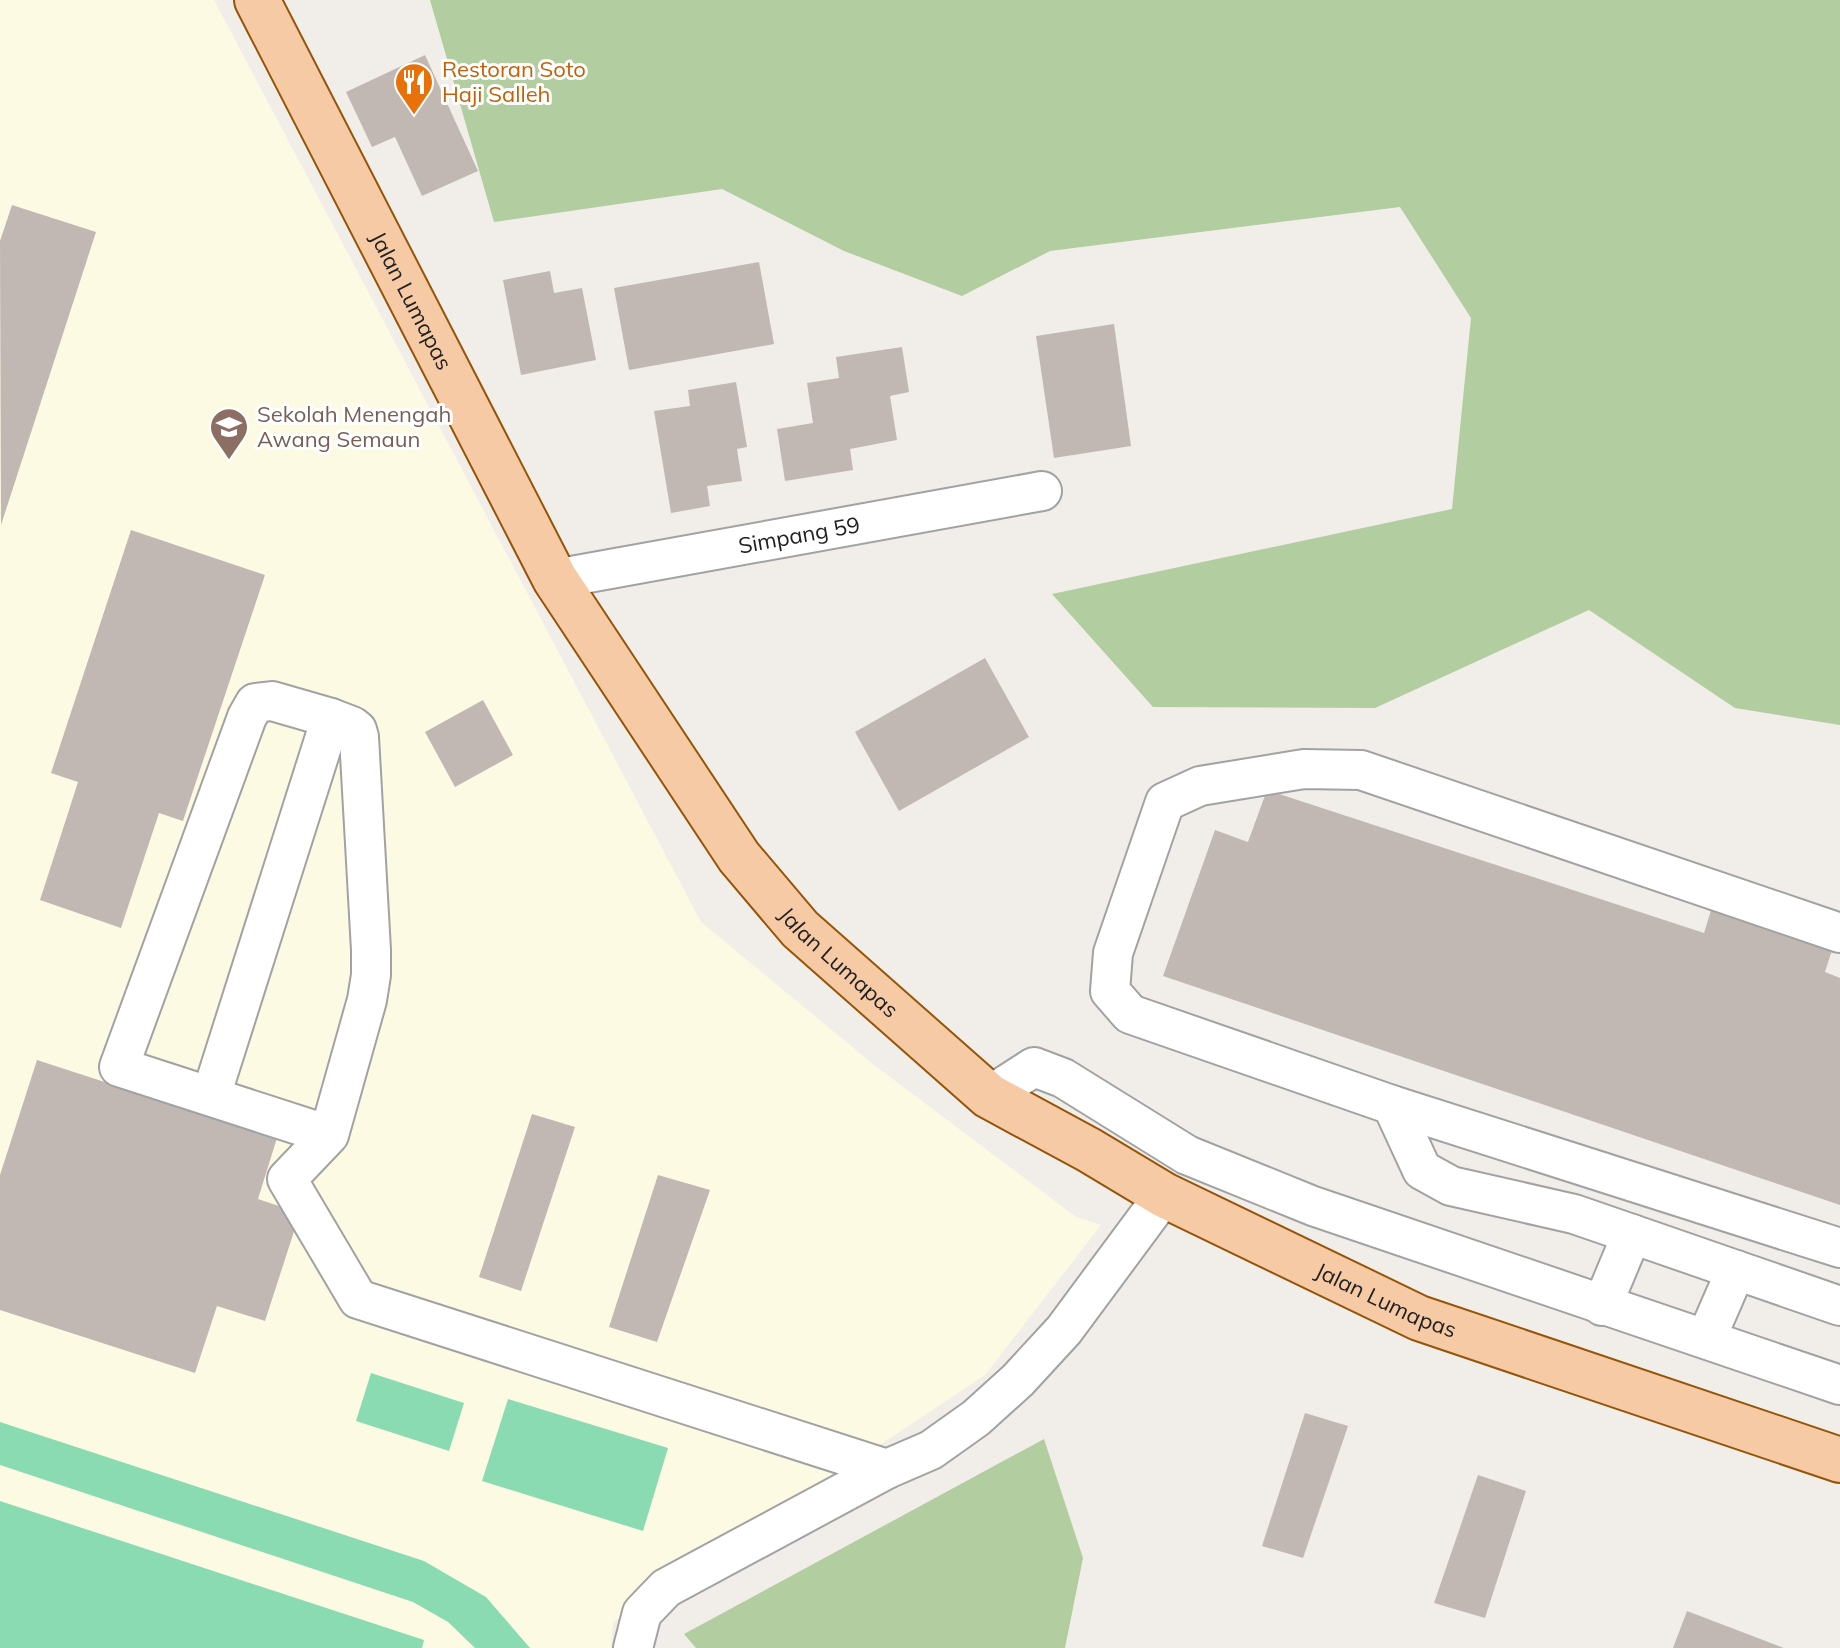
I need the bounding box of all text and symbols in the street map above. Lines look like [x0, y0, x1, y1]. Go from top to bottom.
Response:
place label: Restoran Soto Haji Salleh [442, 55, 586, 108]
restaurant icon: Restoran Soto Haji Salleh [393, 61, 435, 116]
street label: Jalan Lumapas [364, 227, 459, 374]
place label: Sekolah Menengah Awang Semaun [257, 400, 451, 453]
school or university icon: Sekolah Menengah Awang Semaun [208, 406, 250, 461]
street label: Simpang 59 [736, 510, 862, 560]
street label: Jalan Lumapas [773, 901, 904, 1024]
street label: Jalan Lumapas [1311, 1256, 1460, 1344]

